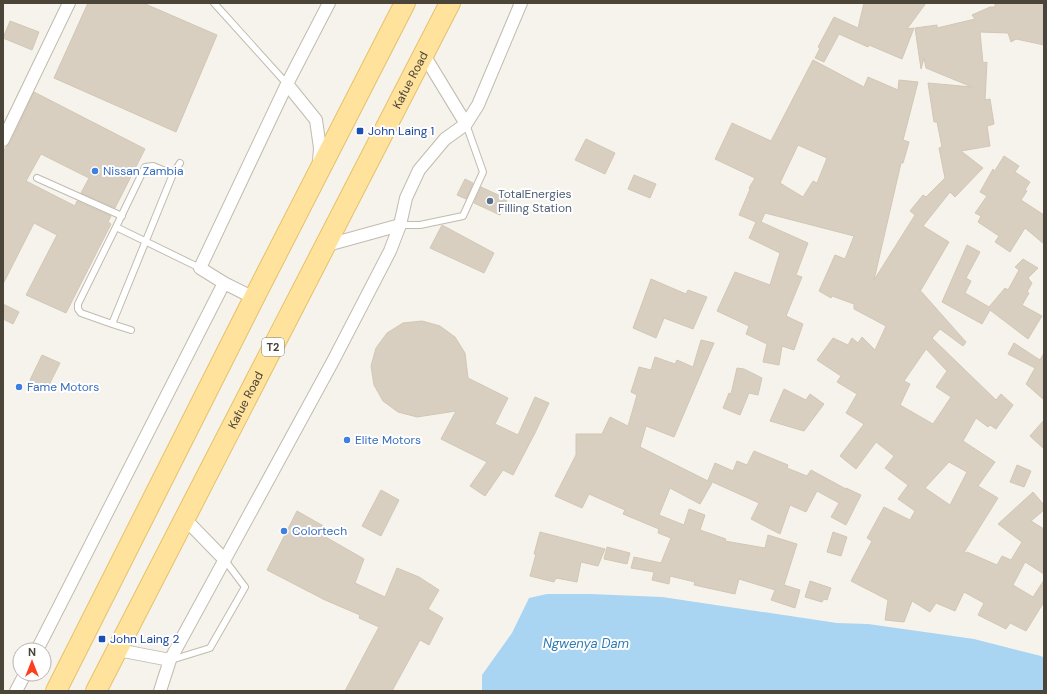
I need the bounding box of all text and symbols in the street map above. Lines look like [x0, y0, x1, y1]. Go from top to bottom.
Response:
street label: Kafue Road [389, 49, 432, 111]
place label: John Laing 1 [368, 123, 434, 139]
marker: John Laing 1 [355, 126, 365, 136]
place label: Nissan Zambia [103, 163, 183, 179]
marker: Nissan Zambia [90, 166, 100, 176]
place label: TotalEnergies Filling Station [498, 186, 572, 216]
marker: TotalEnergies Filling Station [485, 196, 495, 206]
road number: T2 [262, 338, 284, 356]
street label: Kafue Road [224, 369, 267, 432]
place label: Fame Motors [27, 379, 99, 395]
marker: Fame Motors [14, 382, 24, 392]
place label: Elite Motors [355, 432, 421, 448]
marker: Elite Motors [342, 435, 352, 445]
place label: Colortech [292, 523, 347, 539]
marker: Colortech [279, 526, 289, 536]
place label: John Laing 2 [110, 631, 180, 647]
marker: John Laing 2 [97, 634, 107, 644]
water label: Ngwenya Dam [543, 635, 629, 652]
north arrow [12, 642, 52, 682]
text: N [28, 645, 36, 659]

